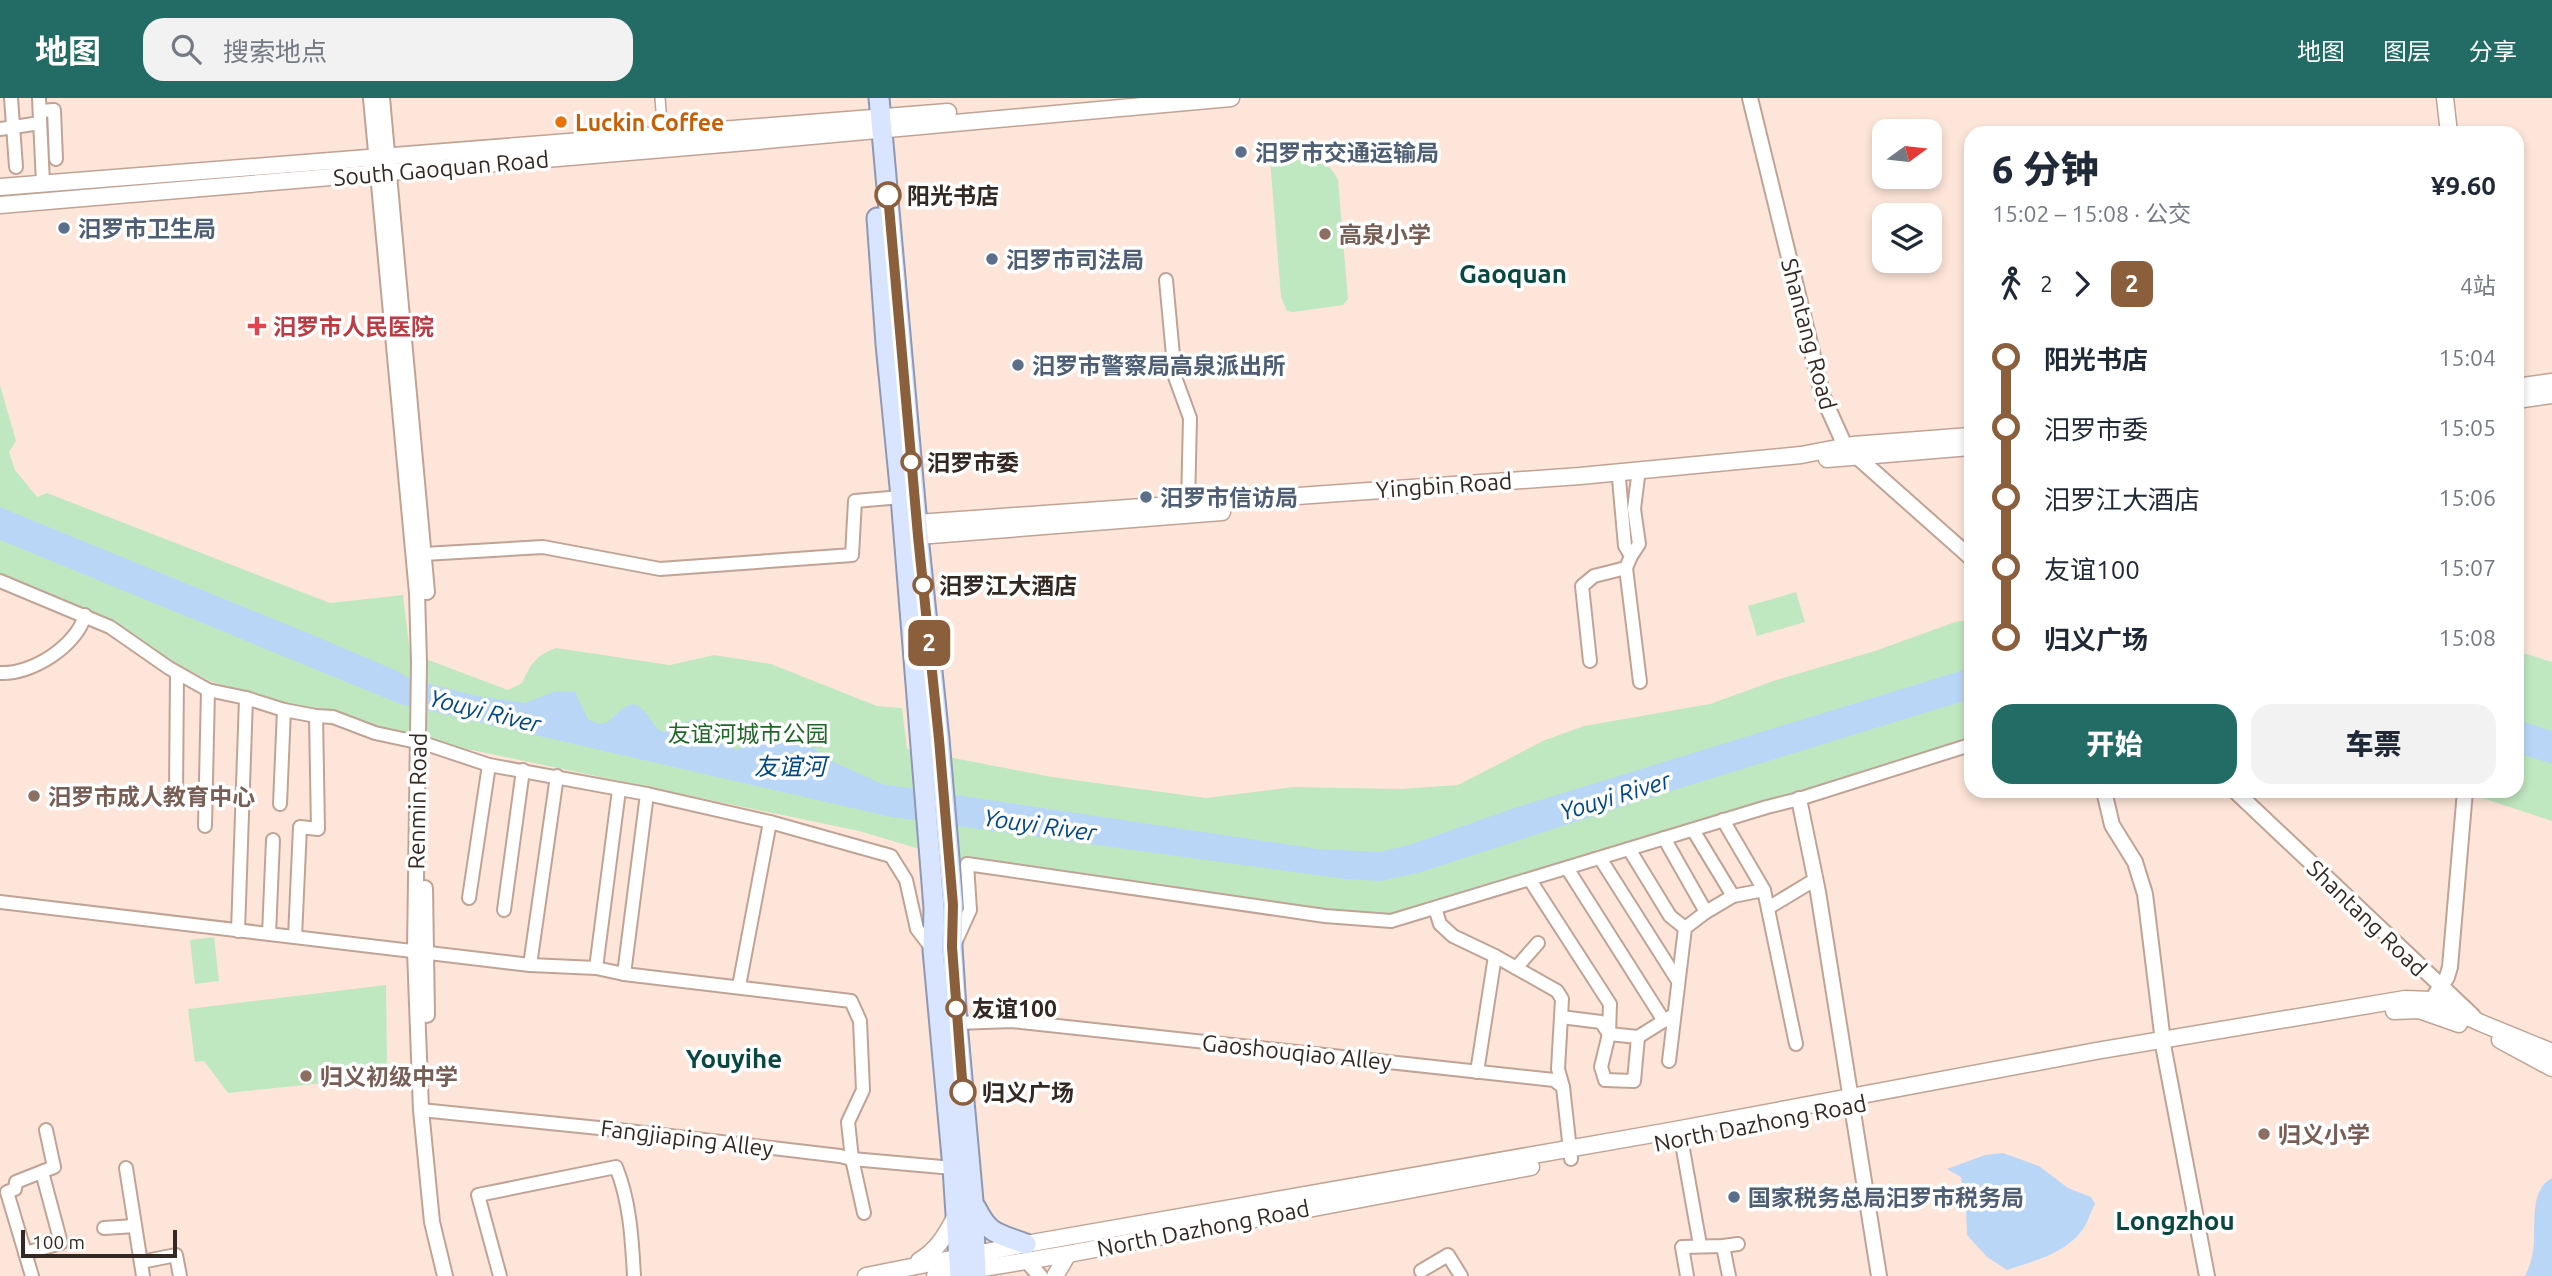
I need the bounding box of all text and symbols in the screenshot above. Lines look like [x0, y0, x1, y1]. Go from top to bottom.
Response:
search box [143, 18, 633, 81]
icon: search [167, 30, 205, 68]
text: 地图 [35, 32, 101, 69]
text: 搜索地点 [223, 37, 327, 66]
text: 地图 [2297, 38, 2345, 65]
text: 图层 [2383, 38, 2431, 65]
text: 分享 [2469, 38, 2517, 65]
place label: Luckin Coffee [575, 110, 724, 135]
marker: Luckin Coffee [553, 114, 569, 130]
north arrow [1872, 119, 1942, 189]
map controls [1872, 119, 1942, 273]
place label: 汨罗市交通运输局 [1255, 140, 1439, 165]
marker: 汨罗市交通运输局 [1233, 144, 1249, 160]
street label: South Gaoquan Road [332, 146, 550, 190]
text: 6 分钟 [1992, 148, 2099, 190]
text: ¥9.60 [2431, 171, 2496, 200]
marker: 阳光书店 [875, 182, 901, 208]
place label: 阳光书店 [907, 183, 999, 208]
text: 15:02 – 15:08 · 公交 [1992, 201, 2191, 226]
button: layers [1872, 203, 1942, 273]
place label: 汨罗市卫生局 [78, 216, 216, 241]
marker: 汨罗市卫生局 [56, 220, 72, 236]
place label: 高泉小学 [1339, 222, 1431, 247]
marker: 高泉小学 [1317, 226, 1333, 242]
place label: 汨罗市司法局 [1006, 247, 1144, 272]
marker: 汨罗市司法局 [984, 251, 1000, 267]
street label: Shantang Road [1777, 256, 1841, 412]
district label: Gaoquan [1459, 259, 1567, 288]
icon: walk [1992, 265, 2030, 303]
icon: forward [2063, 265, 2101, 303]
text: 2 [2125, 270, 2139, 297]
text: 2 [2040, 271, 2053, 296]
text: 4站 [2460, 273, 2496, 298]
place label: 汨罗市人民医院 [273, 314, 434, 339]
marker: 汨罗市人民医院 [247, 316, 267, 336]
text: 阳光书店 [2044, 345, 2148, 374]
text: 15:04 [2438, 345, 2496, 370]
place label: 汨罗市警察局高泉派出所 [1032, 353, 1285, 378]
marker: 汨罗市警察局高泉派出所 [1010, 357, 1026, 373]
text: 汨罗市委 [2044, 415, 2148, 444]
text: 15:05 [2438, 415, 2496, 440]
place label: 汨罗市委 [927, 450, 1019, 475]
marker: 汨罗市委 [901, 452, 921, 472]
street label: Yingbin Road [1375, 468, 1513, 502]
place label: 汨罗市信访局 [1160, 485, 1298, 510]
text: 汨罗江大酒店 [2044, 485, 2200, 514]
text: 15:06 [2438, 485, 2496, 510]
marker: 汨罗市信访局 [1138, 489, 1154, 505]
text: 友谊100 [2044, 555, 2140, 584]
text: 15:07 [2438, 555, 2496, 580]
place label: 汨罗江大酒店 [939, 573, 1077, 598]
marker: 汨罗江大酒店 [913, 575, 933, 595]
line badge: 2 [906, 620, 952, 666]
text: 归义广场 [2044, 625, 2148, 654]
text: 15:08 [2438, 625, 2496, 650]
text: 2 [922, 629, 936, 656]
water label: Youyi River [426, 684, 545, 738]
button: 开始 [1992, 704, 2237, 784]
button: 车票 [2251, 704, 2496, 784]
park label: 友谊河城市公园 [668, 721, 829, 746]
street label: Renmin Road [403, 732, 431, 870]
water label: 友谊河 [754, 753, 830, 780]
water label: Youyi River [1556, 766, 1674, 826]
place label: 汨罗市成人教育中心 [48, 784, 255, 809]
marker: 汨罗市成人教育中心 [26, 788, 42, 804]
water label: Youyi River [982, 804, 1099, 846]
street label: Shantang Road [2302, 855, 2432, 981]
place label: 友谊100 [972, 996, 1057, 1021]
marker: 友谊100 [946, 998, 966, 1018]
street label: Gaoshouqiao Alley [1201, 1030, 1393, 1074]
district label: Youyihe [686, 1044, 782, 1073]
place label: 归义初级中学 [320, 1064, 458, 1089]
marker: 归义初级中学 [298, 1068, 314, 1084]
marker: 归义广场 [950, 1079, 976, 1105]
place label: 归义广场 [982, 1080, 1074, 1105]
street label: North Dazhong Road [1652, 1090, 1868, 1156]
street label: Fangjiaping Alley [599, 1115, 775, 1161]
place label: 归义小学 [2278, 1122, 2370, 1147]
marker: 归义小学 [2256, 1126, 2272, 1142]
place label: 国家税务总局汨罗市税务局 [1748, 1185, 2024, 1210]
marker: 国家税务总局汨罗市税务局 [1726, 1189, 1742, 1205]
street label: North Dazhong Road [1095, 1195, 1311, 1261]
district label: Longzhou [2115, 1206, 2235, 1235]
scale bar [21, 1227, 177, 1259]
text: 100 m [32, 1231, 85, 1253]

